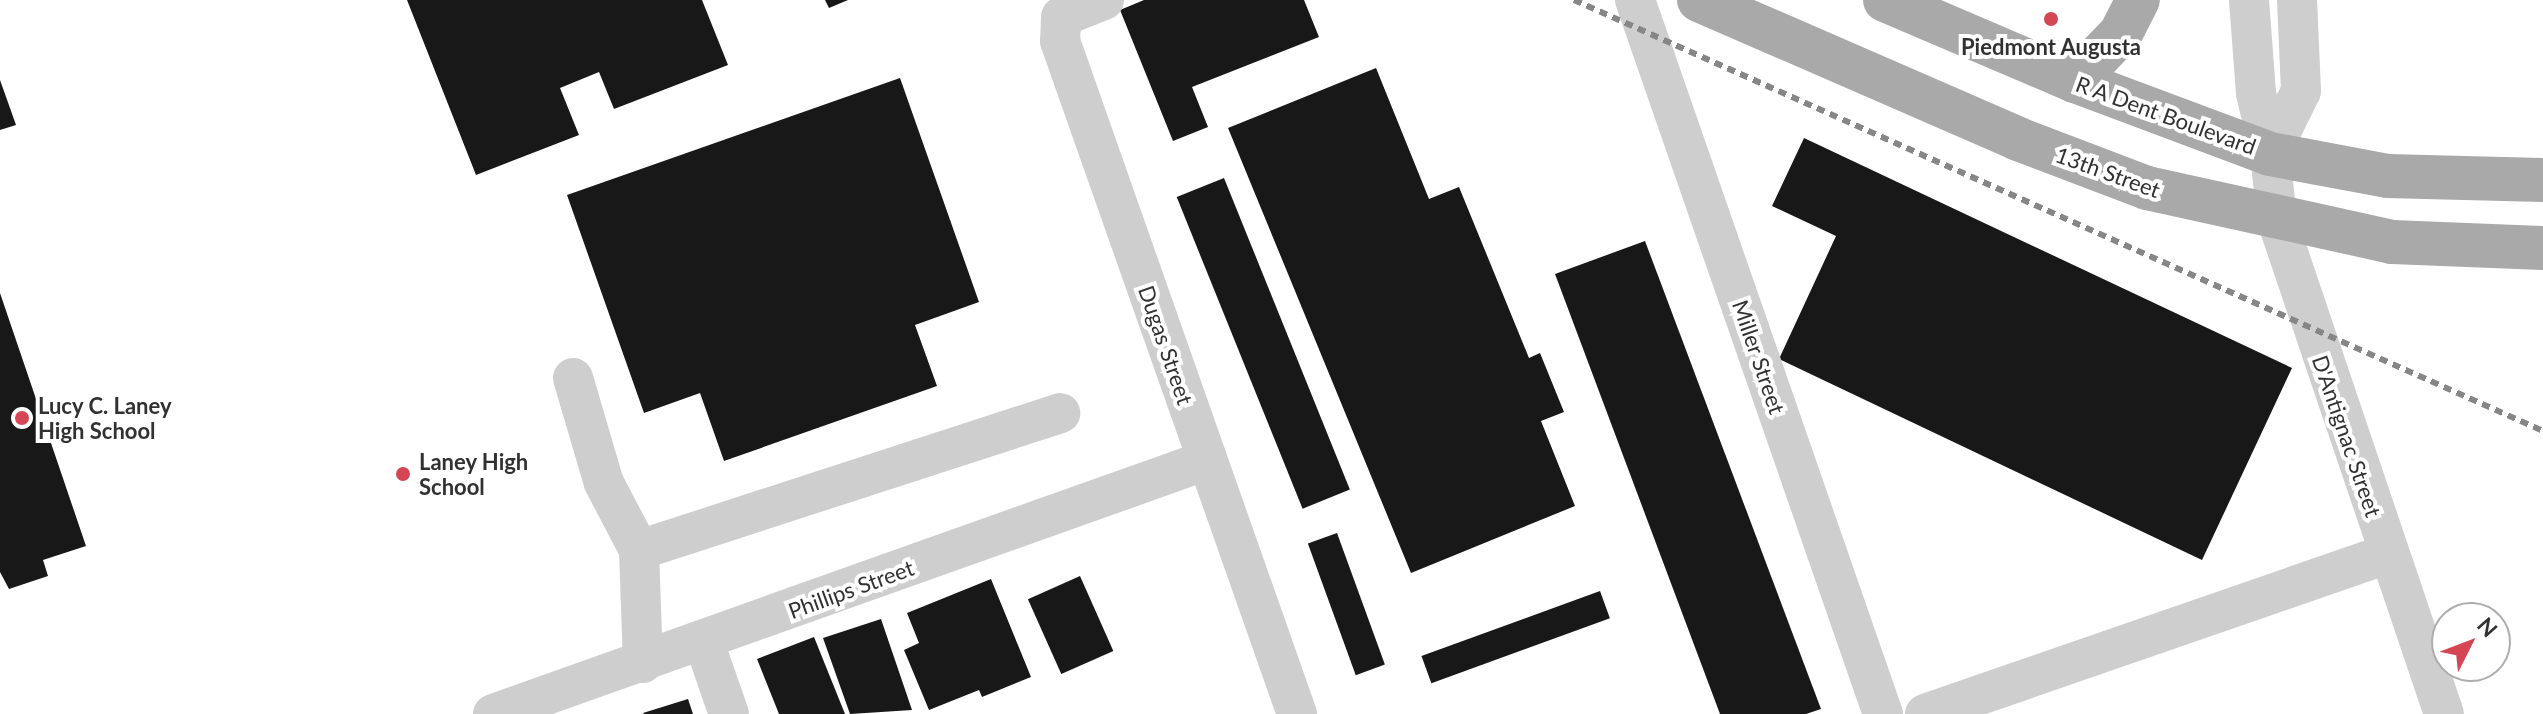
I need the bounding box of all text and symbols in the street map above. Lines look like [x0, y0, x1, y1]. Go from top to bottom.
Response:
marker: Piedmont Augusta [2040, 8, 2062, 30]
place label: Piedmont Augusta [1961, 34, 2141, 60]
street label: R A Dent Boulevard [2072, 70, 2260, 160]
street label: 13th Street [2052, 141, 2164, 203]
street label: Dugas Street [1133, 282, 1199, 408]
street label: Miller Street [1727, 296, 1791, 418]
street label: D'Antignac Street [2307, 352, 2387, 520]
place label: Lucy C. Laney High School [38, 392, 172, 444]
marker: Lucy C. Laney High School [13, 409, 31, 427]
place label: Laney High School [419, 448, 529, 500]
marker: Laney High School [394, 465, 412, 483]
street label: Phillips Street [785, 554, 917, 624]
north arrow [2431, 602, 2511, 682]
text: N [2472, 612, 2503, 642]

